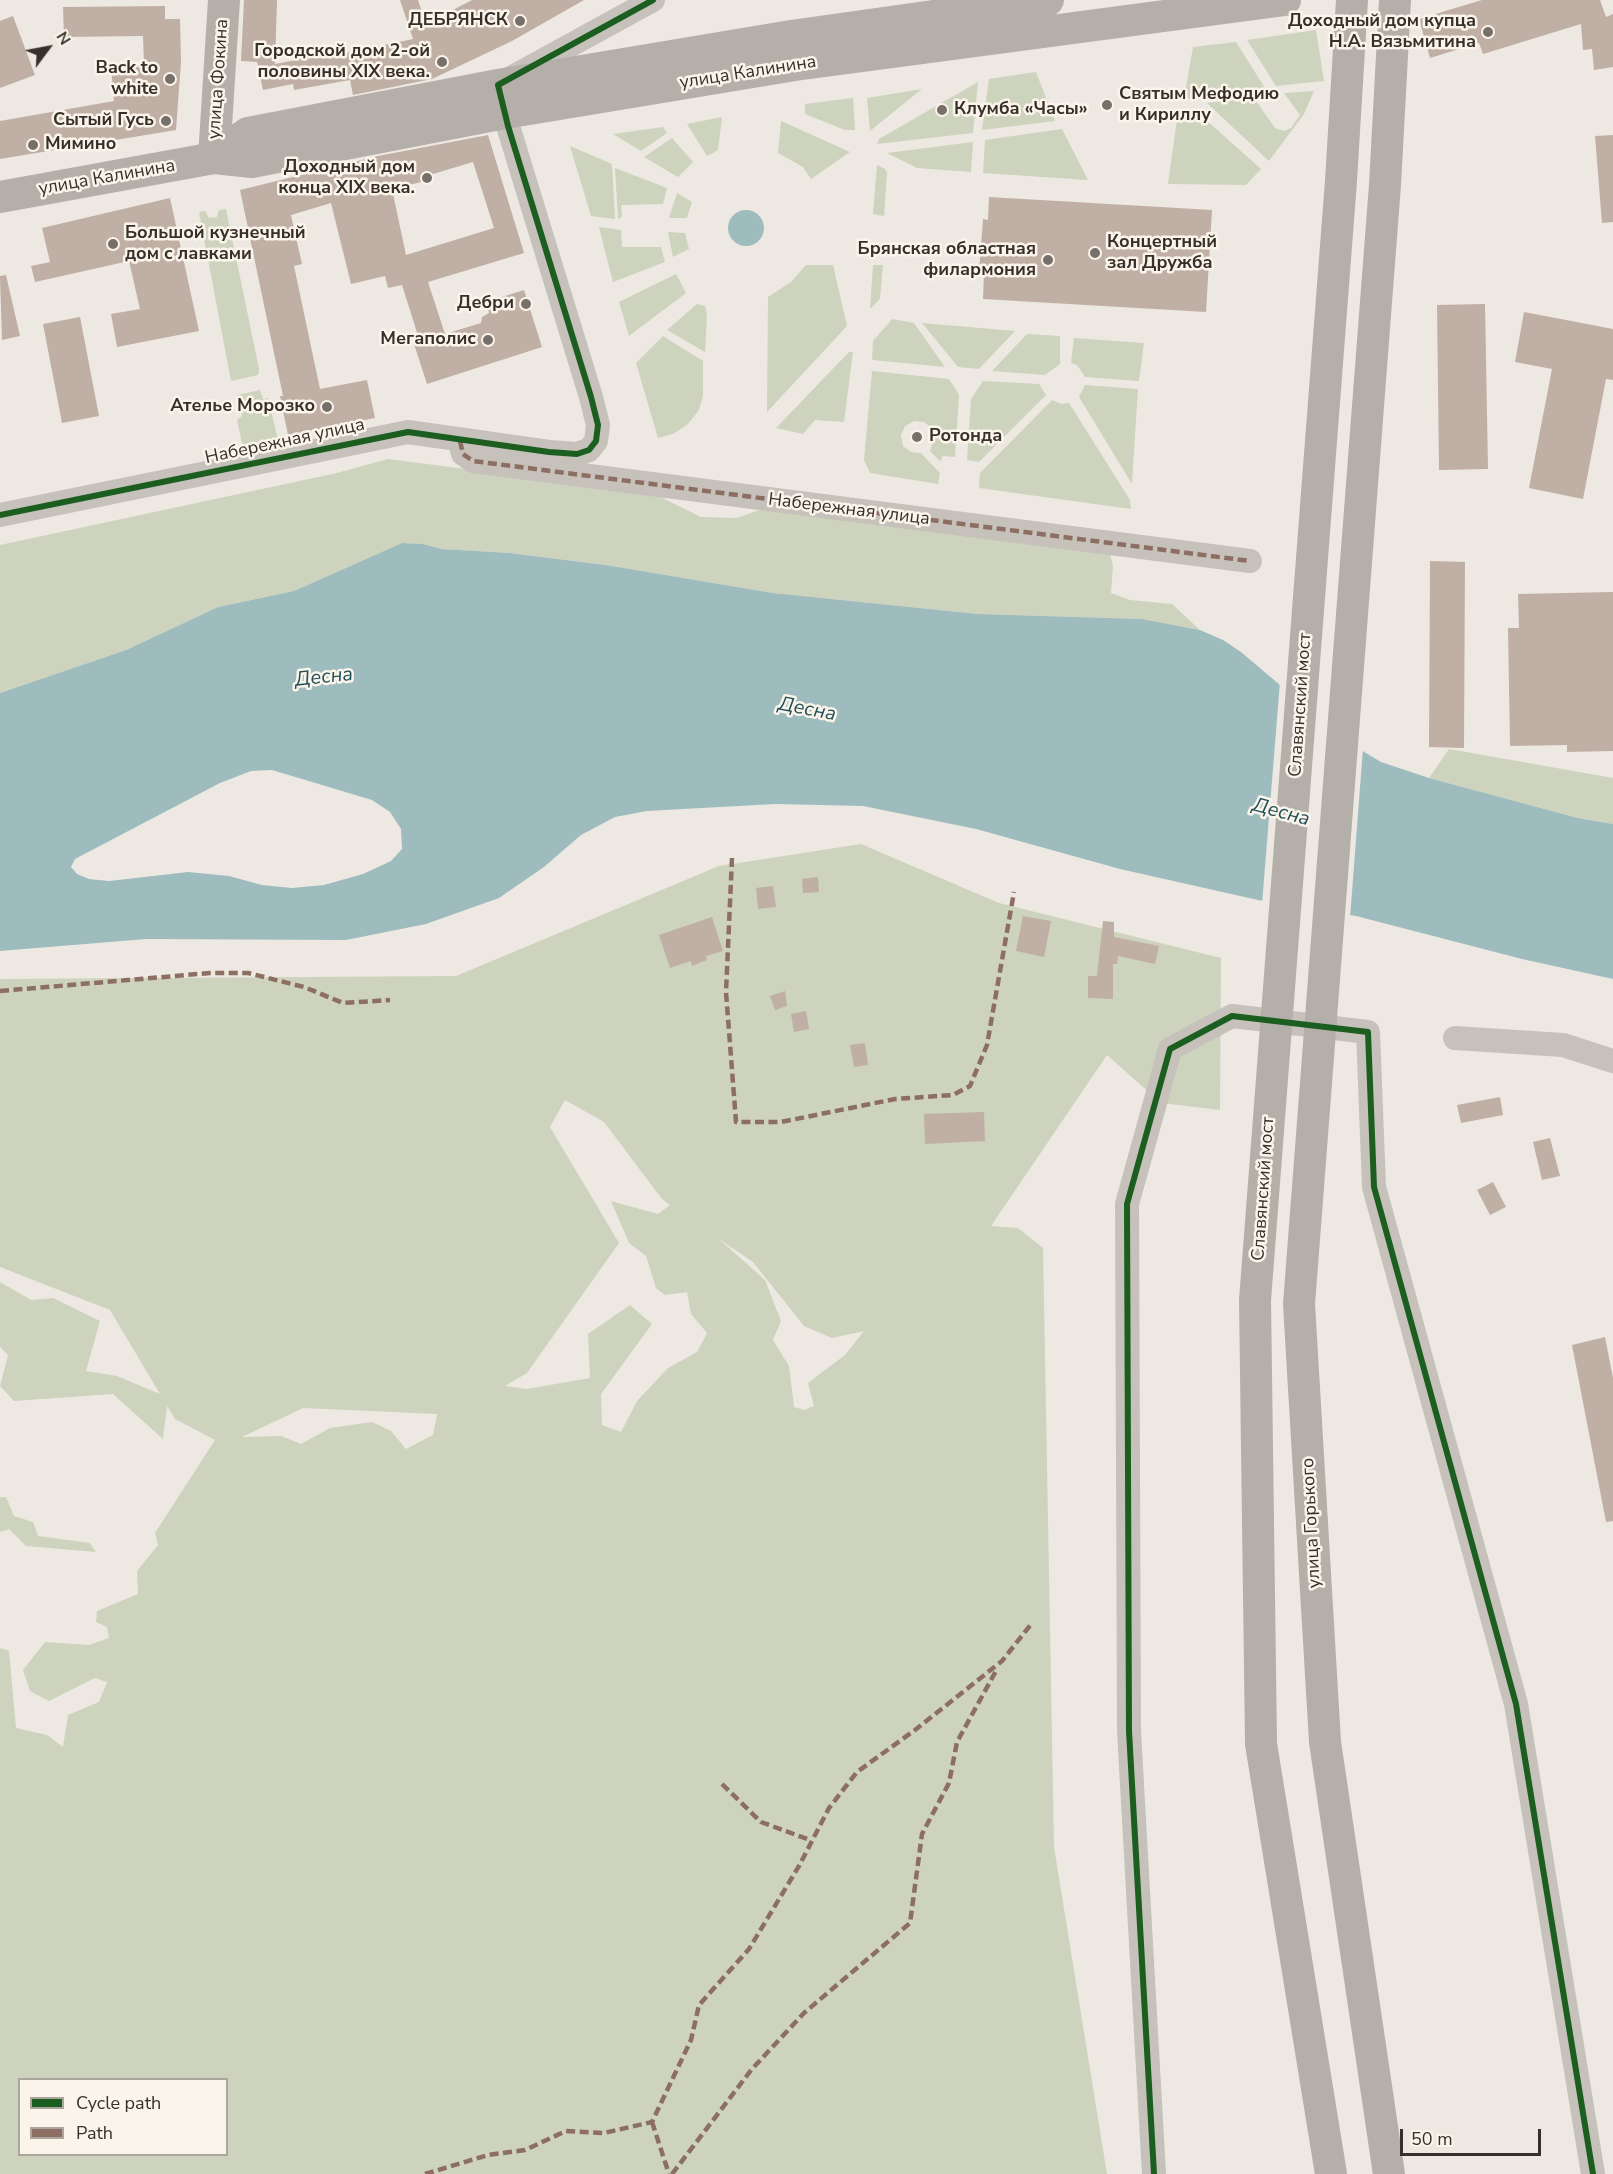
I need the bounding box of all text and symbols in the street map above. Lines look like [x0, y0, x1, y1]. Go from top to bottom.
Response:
place label: ДЕБРЯНСК [408, 10, 508, 32]
place label: Доходный дом купца Н.А. Вязьмитина [1288, 11, 1476, 54]
marker: ДЕБРЯНСК [513, 14, 527, 28]
north arrow [18, 18, 78, 78]
street label: улица Фокина [204, 18, 234, 140]
marker: Доходный дом купца Н.А. Вязьмитина [1481, 25, 1495, 39]
text: N [51, 28, 76, 49]
place label: Городской дом 2-ой половины XIX века. [254, 41, 430, 84]
street label: улица Калинина [678, 52, 818, 94]
marker: Городской дом 2-ой половины XIX века. [435, 55, 449, 69]
place label: Back to white [96, 58, 158, 100]
marker: Back to white [163, 72, 177, 86]
place label: Святым Мефодию и Кириллу [1119, 84, 1279, 127]
marker: Святым Мефодию и Кириллу [1100, 98, 1114, 112]
place label: Клумба «Часы» [954, 99, 1088, 121]
marker: Клумба «Часы» [935, 103, 949, 117]
place label: Сытый Гусь [53, 110, 154, 132]
marker: Сытый Гусь [159, 114, 173, 128]
place label: Мимино [45, 134, 116, 156]
marker: Мимино [26, 138, 40, 152]
street label: улица Калинина [37, 155, 177, 201]
place label: Доходный дом конца XIX века. [278, 157, 415, 200]
marker: Доходный дом конца XIX века. [420, 171, 434, 185]
place label: Большой кузнечный дом с лавками [125, 223, 306, 266]
place label: Концертный зал Дружба [1107, 232, 1217, 274]
marker: Большой кузнечный дом с лавками [106, 237, 120, 251]
place label: Брянская областная филармония [858, 239, 1036, 282]
marker: Концертный зал Дружба [1088, 246, 1102, 260]
marker: Брянская областная филармония [1041, 253, 1055, 267]
place label: Дебри [457, 293, 514, 315]
marker: Дебри [519, 297, 533, 311]
place label: Мегаполис [380, 329, 476, 351]
marker: Мегаполис [481, 333, 495, 347]
place label: Ателье Морозко [170, 396, 315, 418]
marker: Ателье Морозко [320, 400, 334, 414]
street label: Набережная улица [203, 415, 367, 469]
place label: Ротонда [929, 426, 1002, 448]
marker: Ротонда [910, 430, 924, 444]
street label: Набережная улица [767, 489, 931, 531]
street label: Славянский мост [1285, 632, 1317, 778]
water label: Десна [294, 663, 354, 693]
water label: Десна [776, 693, 838, 727]
water label: Десна [1250, 794, 1312, 832]
street label: Славянский мост [1248, 1116, 1280, 1262]
street label: улица Горького [1298, 1457, 1326, 1589]
legend [18, 2078, 228, 2156]
text: Cycle path [76, 2091, 161, 2115]
scale bar [1403, 2117, 1544, 2155]
text: Path [76, 2121, 113, 2145]
text: 50 m [1411, 2127, 1453, 2151]

